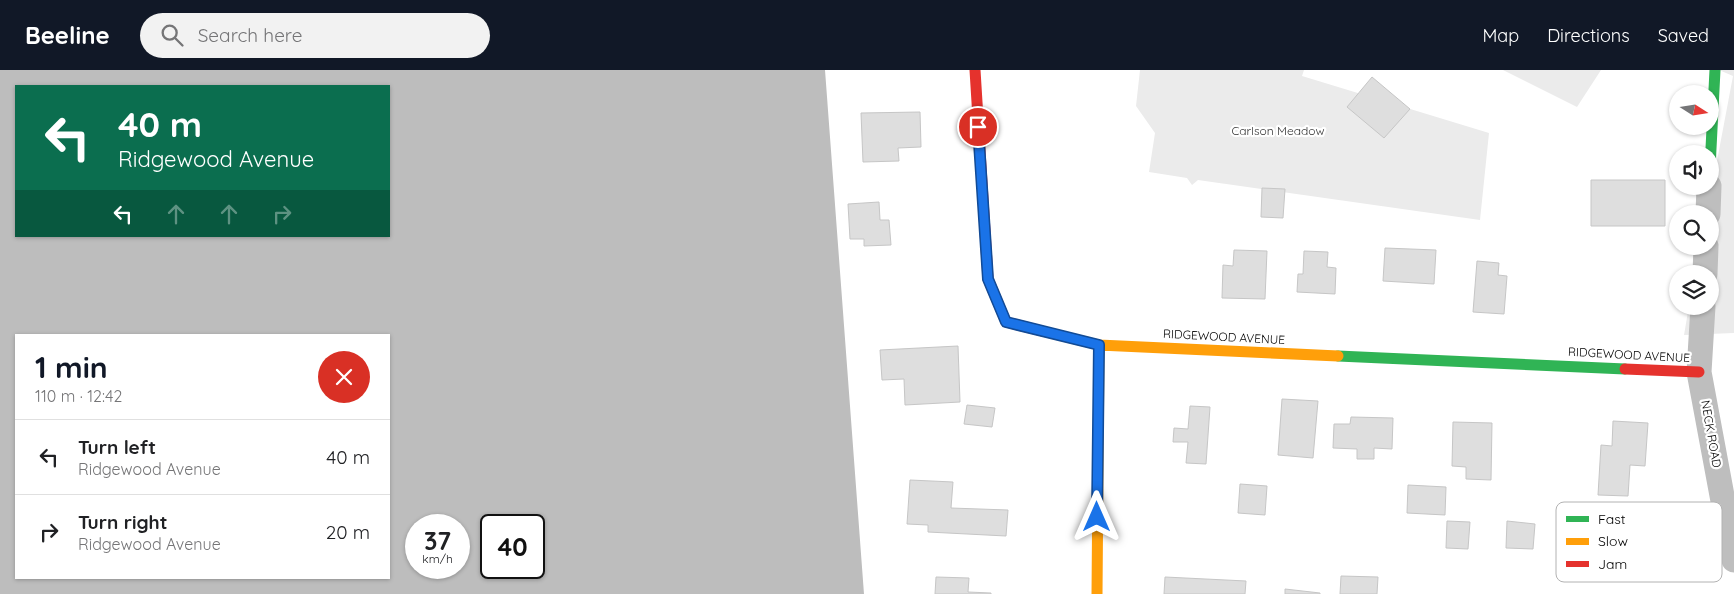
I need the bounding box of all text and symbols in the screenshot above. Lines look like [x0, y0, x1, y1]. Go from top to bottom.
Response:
search box [140, 13, 490, 58]
text: Beeline [25, 20, 110, 50]
icon: search [158, 21, 186, 49]
text: Search here [198, 23, 303, 47]
text: Map [1482, 24, 1519, 47]
text: Directions [1547, 24, 1630, 47]
text: Saved [1658, 24, 1709, 47]
north arrow [1669, 85, 1719, 135]
map controls [1669, 85, 1719, 315]
text: 40 m [118, 102, 202, 146]
icon: left [35, 105, 100, 170]
pin [957, 106, 999, 148]
icon: arrive [964, 113, 992, 141]
park label: Carlson Meadow [1231, 123, 1325, 138]
text: Ridgewood Avenue [118, 145, 314, 173]
button: sound [1669, 145, 1719, 195]
icon: left [109, 200, 137, 228]
icon: ahead [162, 200, 190, 228]
icon: ahead [215, 200, 243, 228]
icon: right [268, 200, 296, 228]
button: search [1669, 205, 1719, 255]
button: layers [1669, 265, 1719, 315]
street label: RIDGEWOOD AVENUE [1163, 326, 1286, 347]
street label: RIDGEWOOD AVENUE [1568, 344, 1691, 365]
text: 1 min [35, 348, 108, 386]
button: close [318, 351, 370, 403]
text: 110 m · 12:42 [35, 386, 122, 406]
street label: NECK ROAD [1698, 399, 1725, 469]
text: Turn left [78, 435, 156, 459]
icon: left [35, 443, 63, 471]
text: 40 m [326, 445, 370, 469]
text: Ridgewood Avenue [78, 459, 221, 479]
position arrow [1070, 490, 1122, 542]
legend [1556, 502, 1722, 582]
text: Turn right [78, 510, 167, 534]
text: Fast [1598, 510, 1626, 528]
speed limit sign: 40 [480, 514, 545, 579]
icon: right [35, 518, 63, 546]
text: 20 m [326, 520, 370, 544]
text: 37 [424, 525, 451, 556]
text: Slow [1598, 532, 1628, 550]
text: Ridgewood Avenue [78, 534, 221, 554]
text: km/h [422, 551, 453, 566]
text: Jam [1598, 555, 1627, 573]

